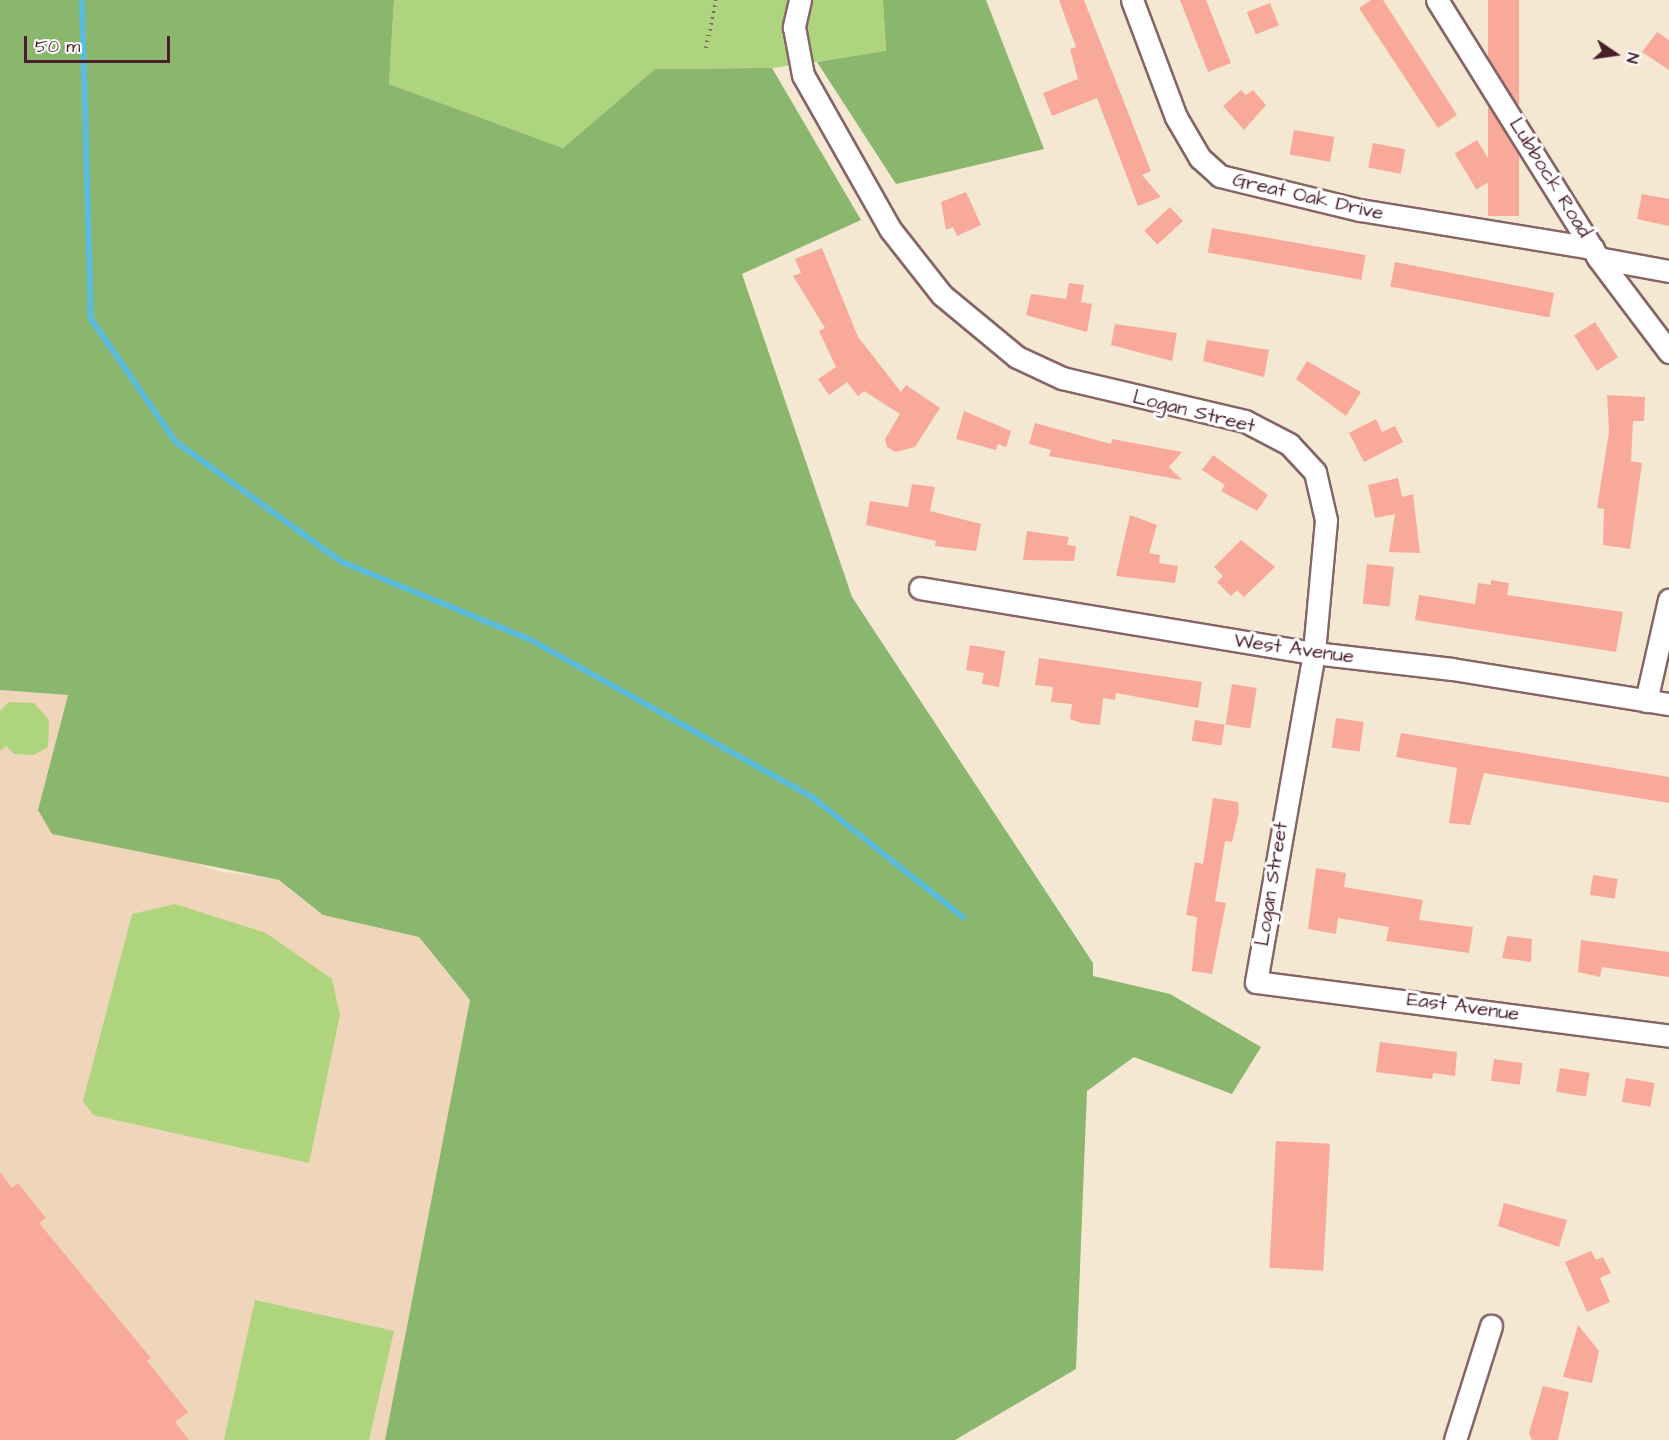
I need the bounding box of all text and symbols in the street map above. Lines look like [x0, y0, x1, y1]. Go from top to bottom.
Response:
scale bar [27, 24, 172, 62]
north arrow [1585, 24, 1645, 84]
text: 50 m [35, 34, 80, 59]
text: N [1621, 51, 1644, 65]
street label: Lubbock Road [1504, 114, 1596, 242]
street label: Great Oak Drive [1230, 168, 1386, 226]
street label: Logan Street [1130, 385, 1258, 439]
street label: West Avenue [1233, 629, 1355, 669]
street label: Logan Street [1250, 820, 1294, 948]
street label: East Avenue [1405, 987, 1521, 1027]

